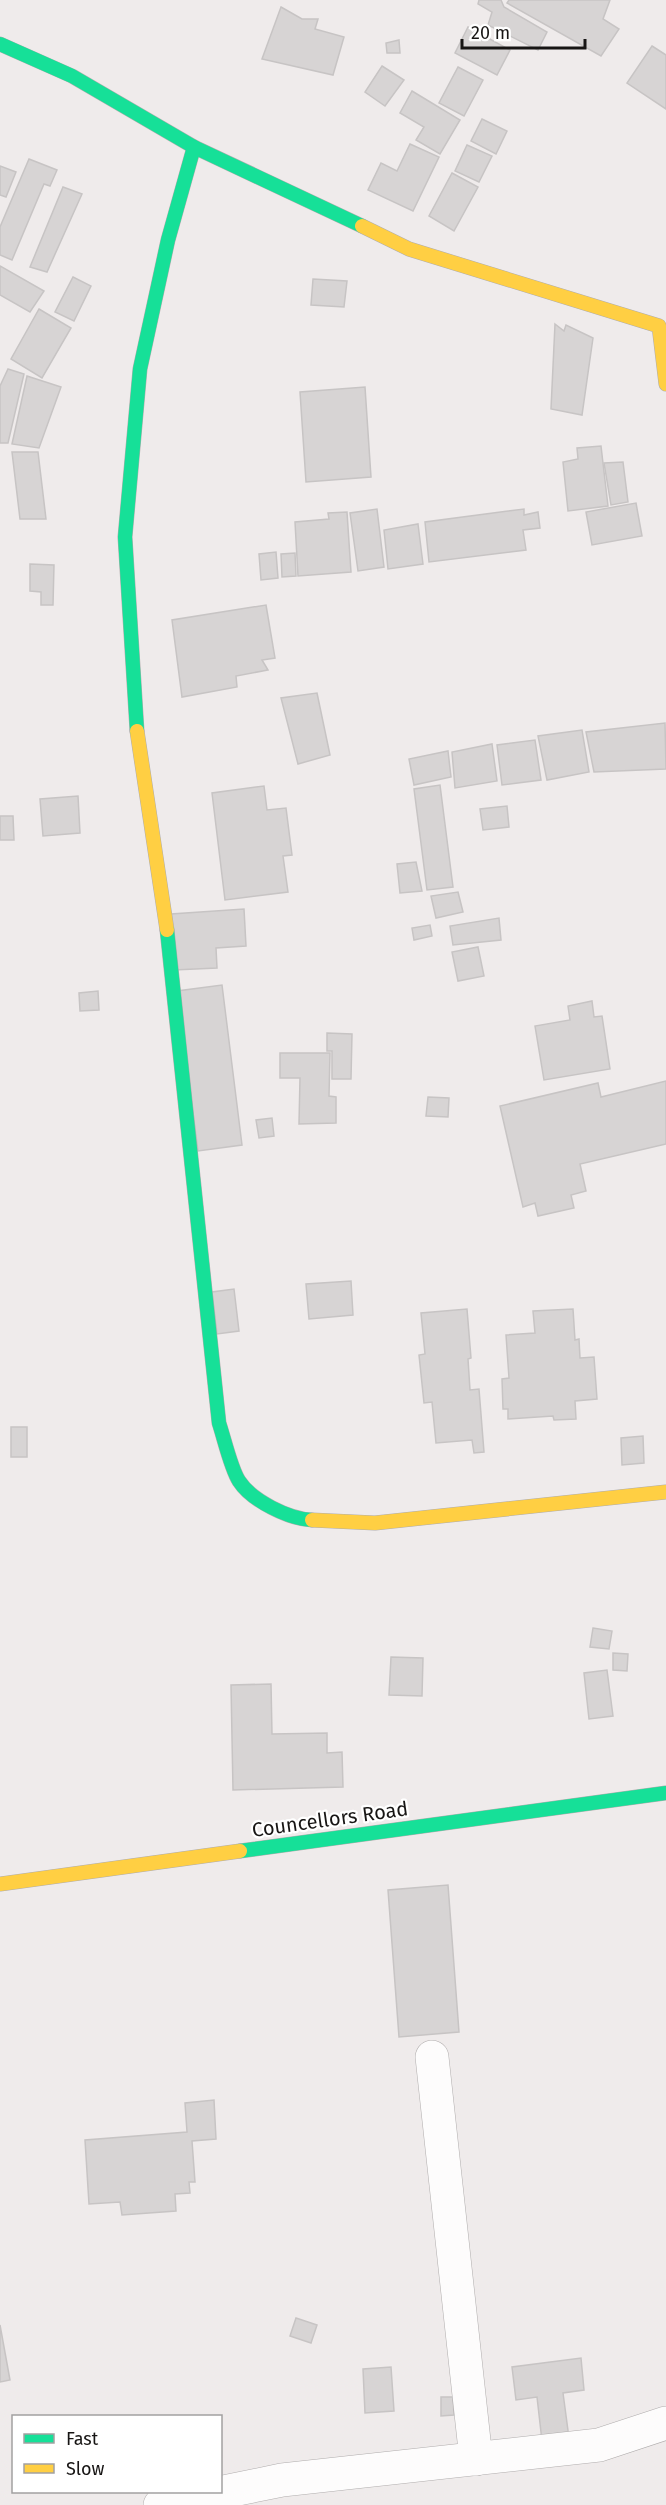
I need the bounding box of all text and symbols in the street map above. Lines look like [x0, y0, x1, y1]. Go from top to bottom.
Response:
scale bar [462, 12, 585, 50]
text: 20 m [471, 22, 510, 44]
street label: Councellors Road [250, 1796, 410, 1842]
legend [12, 2415, 222, 2493]
text: Fast [66, 2428, 99, 2450]
text: Slow [66, 2458, 105, 2480]

